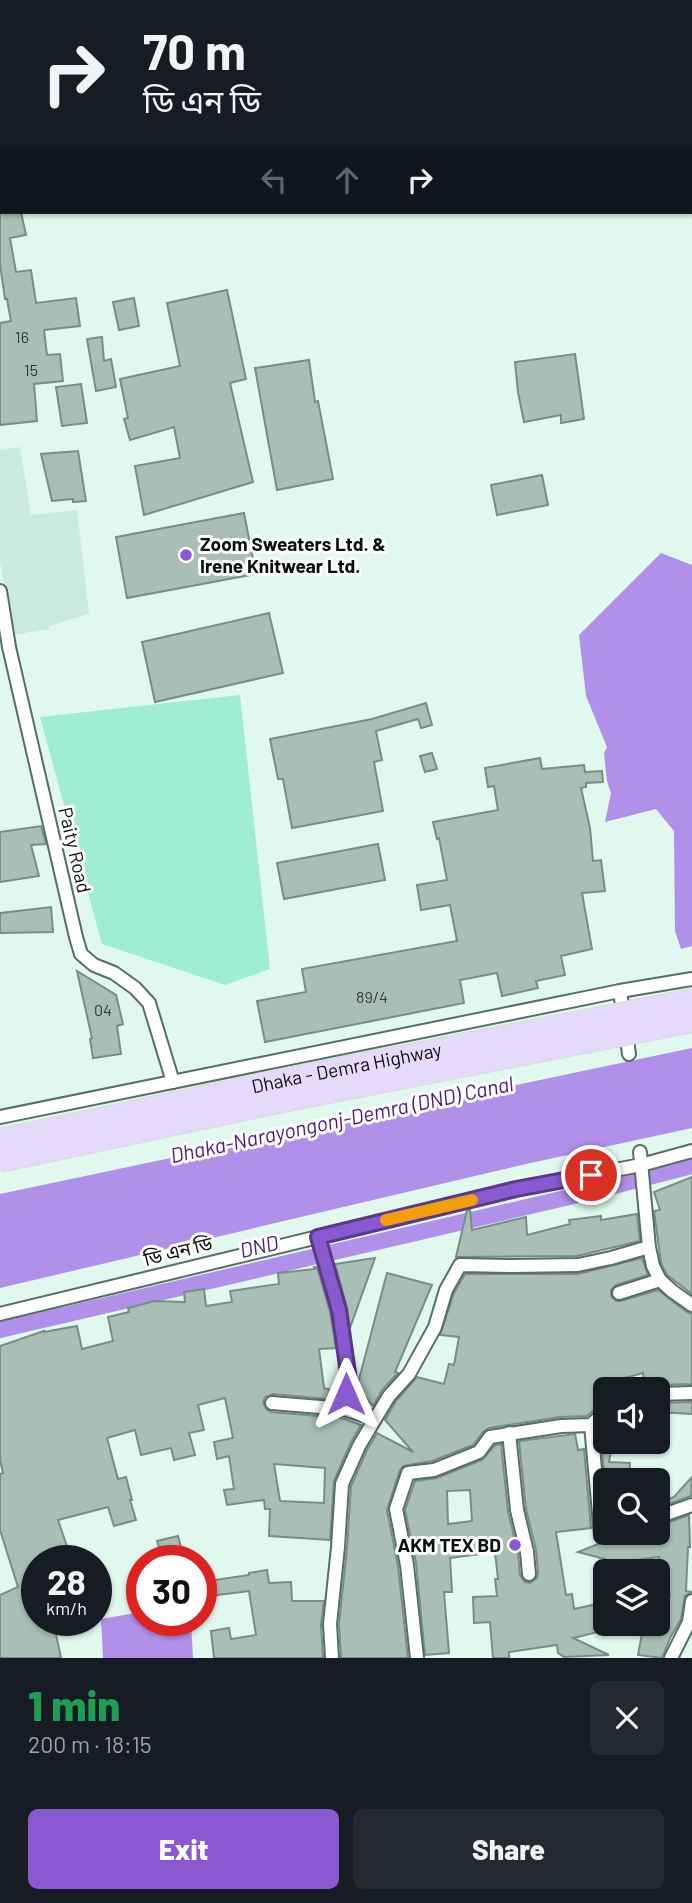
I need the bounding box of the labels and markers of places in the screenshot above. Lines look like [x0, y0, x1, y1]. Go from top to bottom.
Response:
place label: Zoom Sweaters Ltd. & Irene Knitwear Ltd. [200, 532, 386, 577]
marker: Zoom Sweaters Ltd. & Irene Knitwear Ltd. [178, 547, 194, 563]
pin [561, 1145, 621, 1205]
place label: AKM TEX BD [397, 1533, 501, 1556]
marker: AKM TEX BD [507, 1537, 523, 1553]

